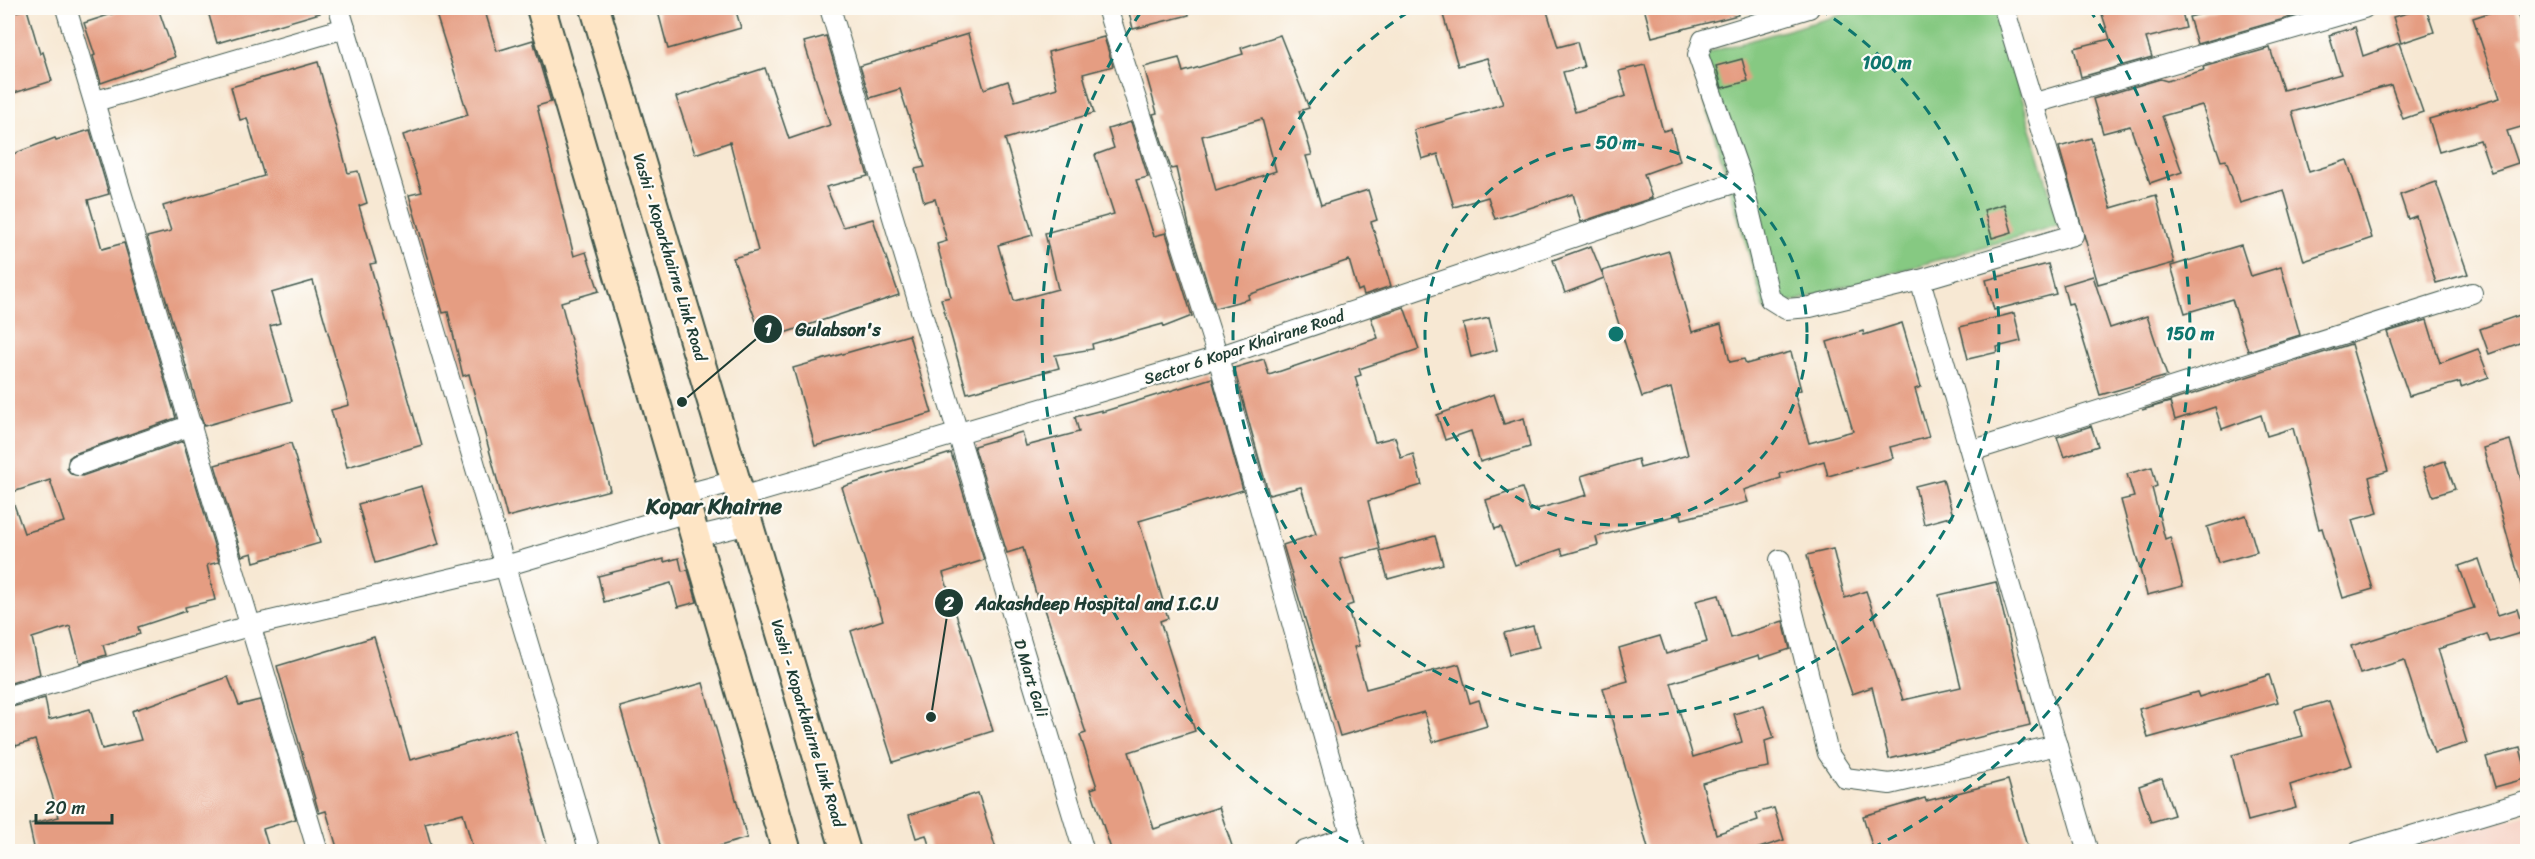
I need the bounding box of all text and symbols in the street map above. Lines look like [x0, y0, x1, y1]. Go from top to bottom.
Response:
text: 100 m [1863, 47, 1912, 79]
text: 50 m [1596, 127, 1637, 159]
street label: Vashi - Koparkhairne Link Road [625, 149, 716, 366]
street label: Sector 6 Kopar Khairane Road [1140, 300, 1350, 393]
callout: Gulabson's [753, 311, 893, 347]
text: 1 [764, 314, 772, 346]
text: Gulabson's [794, 314, 882, 346]
text: 150 m [2166, 318, 2214, 350]
centre of rings [1606, 324, 1626, 344]
district label: Kopar Khairne [645, 487, 783, 526]
callout: Aakashdeep Hospital and I.C.U [934, 585, 1231, 621]
text: 2 [943, 588, 955, 620]
text: Aakashdeep Hospital and I.C.U [974, 588, 1219, 620]
street label: Vashi - Koparkhairne Link Road [763, 615, 854, 832]
street label: D Mart Gali [1005, 635, 1057, 721]
scale bar [36, 787, 112, 825]
text: 20 m [45, 792, 85, 824]

